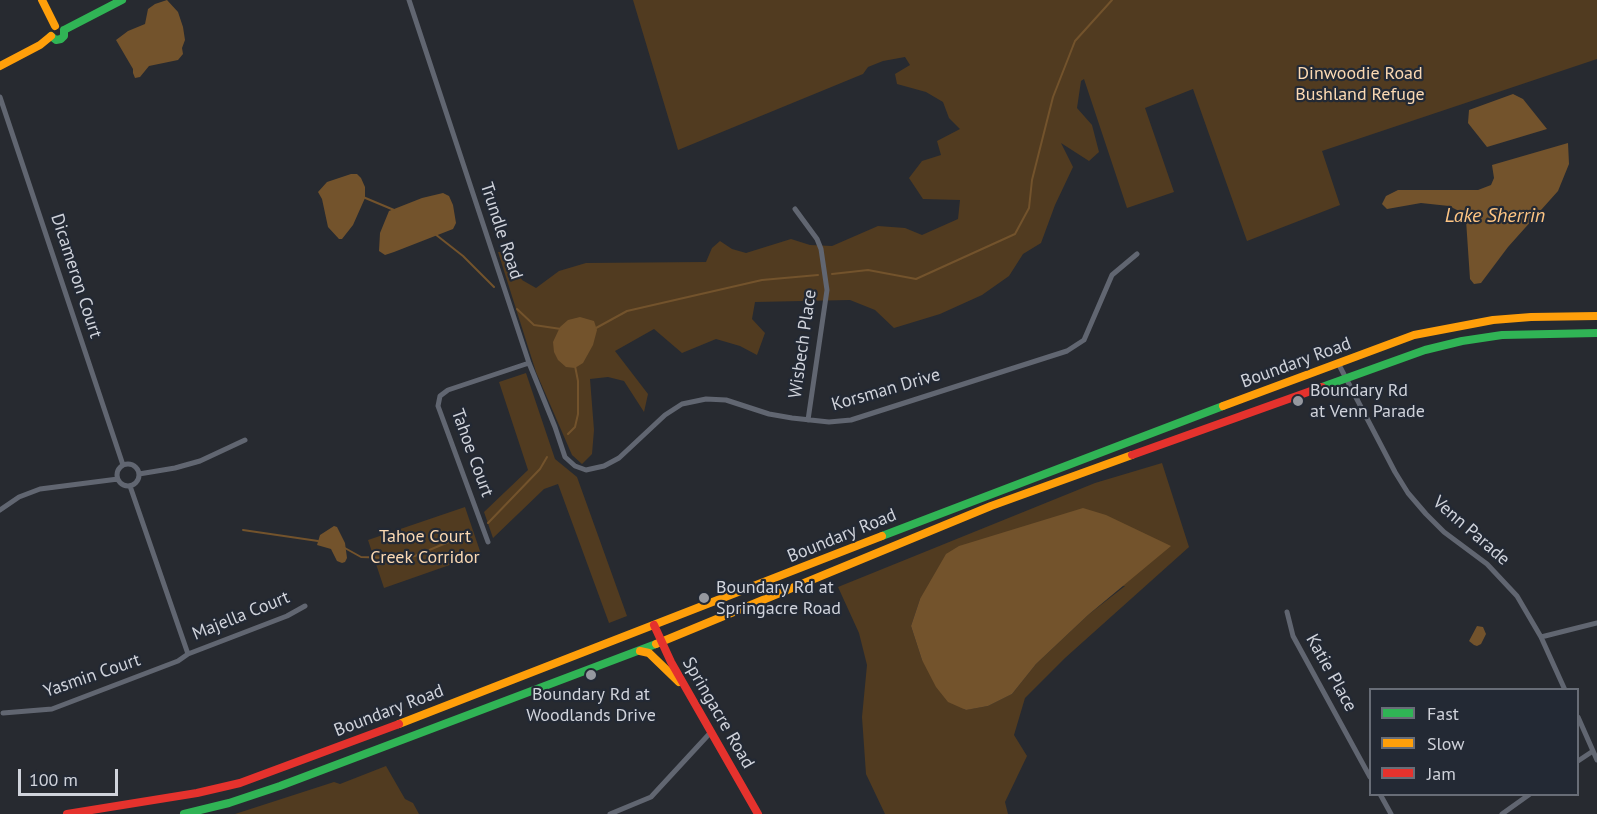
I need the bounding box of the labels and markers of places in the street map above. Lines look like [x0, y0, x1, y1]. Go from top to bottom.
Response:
place label: Boundary Rd at Venn Parade [1310, 380, 1425, 422]
marker: Boundary Rd at Venn Parade [1291, 394, 1305, 408]
place label: Boundary Rd at Springacre Road [716, 577, 841, 620]
marker: Boundary Rd at Springacre Road [697, 591, 711, 605]
marker: Boundary Rd at Woodlands Drive [584, 668, 598, 682]
place label: Boundary Rd at Woodlands Drive [526, 684, 656, 726]

